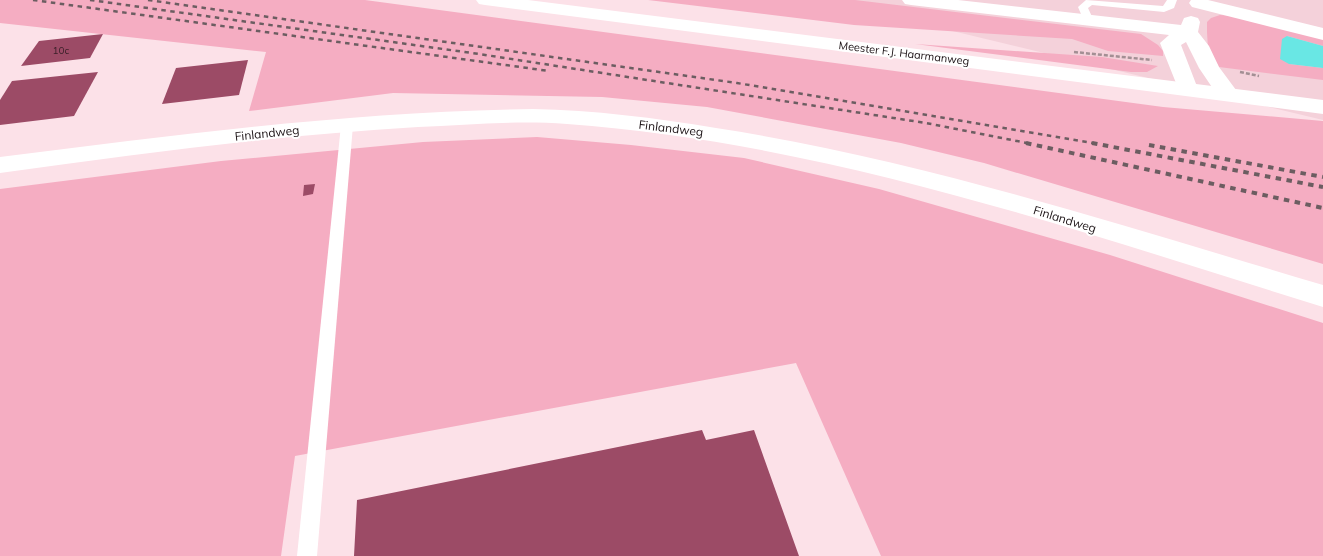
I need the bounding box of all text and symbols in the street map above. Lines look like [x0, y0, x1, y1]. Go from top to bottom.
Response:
street label: Meester F.J. Haarmanweg [838, 38, 970, 68]
house number: 10c [53, 44, 70, 57]
street label: Finlandweg [638, 117, 704, 139]
street label: Finlandweg [234, 122, 300, 144]
street label: Finlandweg [1032, 202, 1098, 236]

